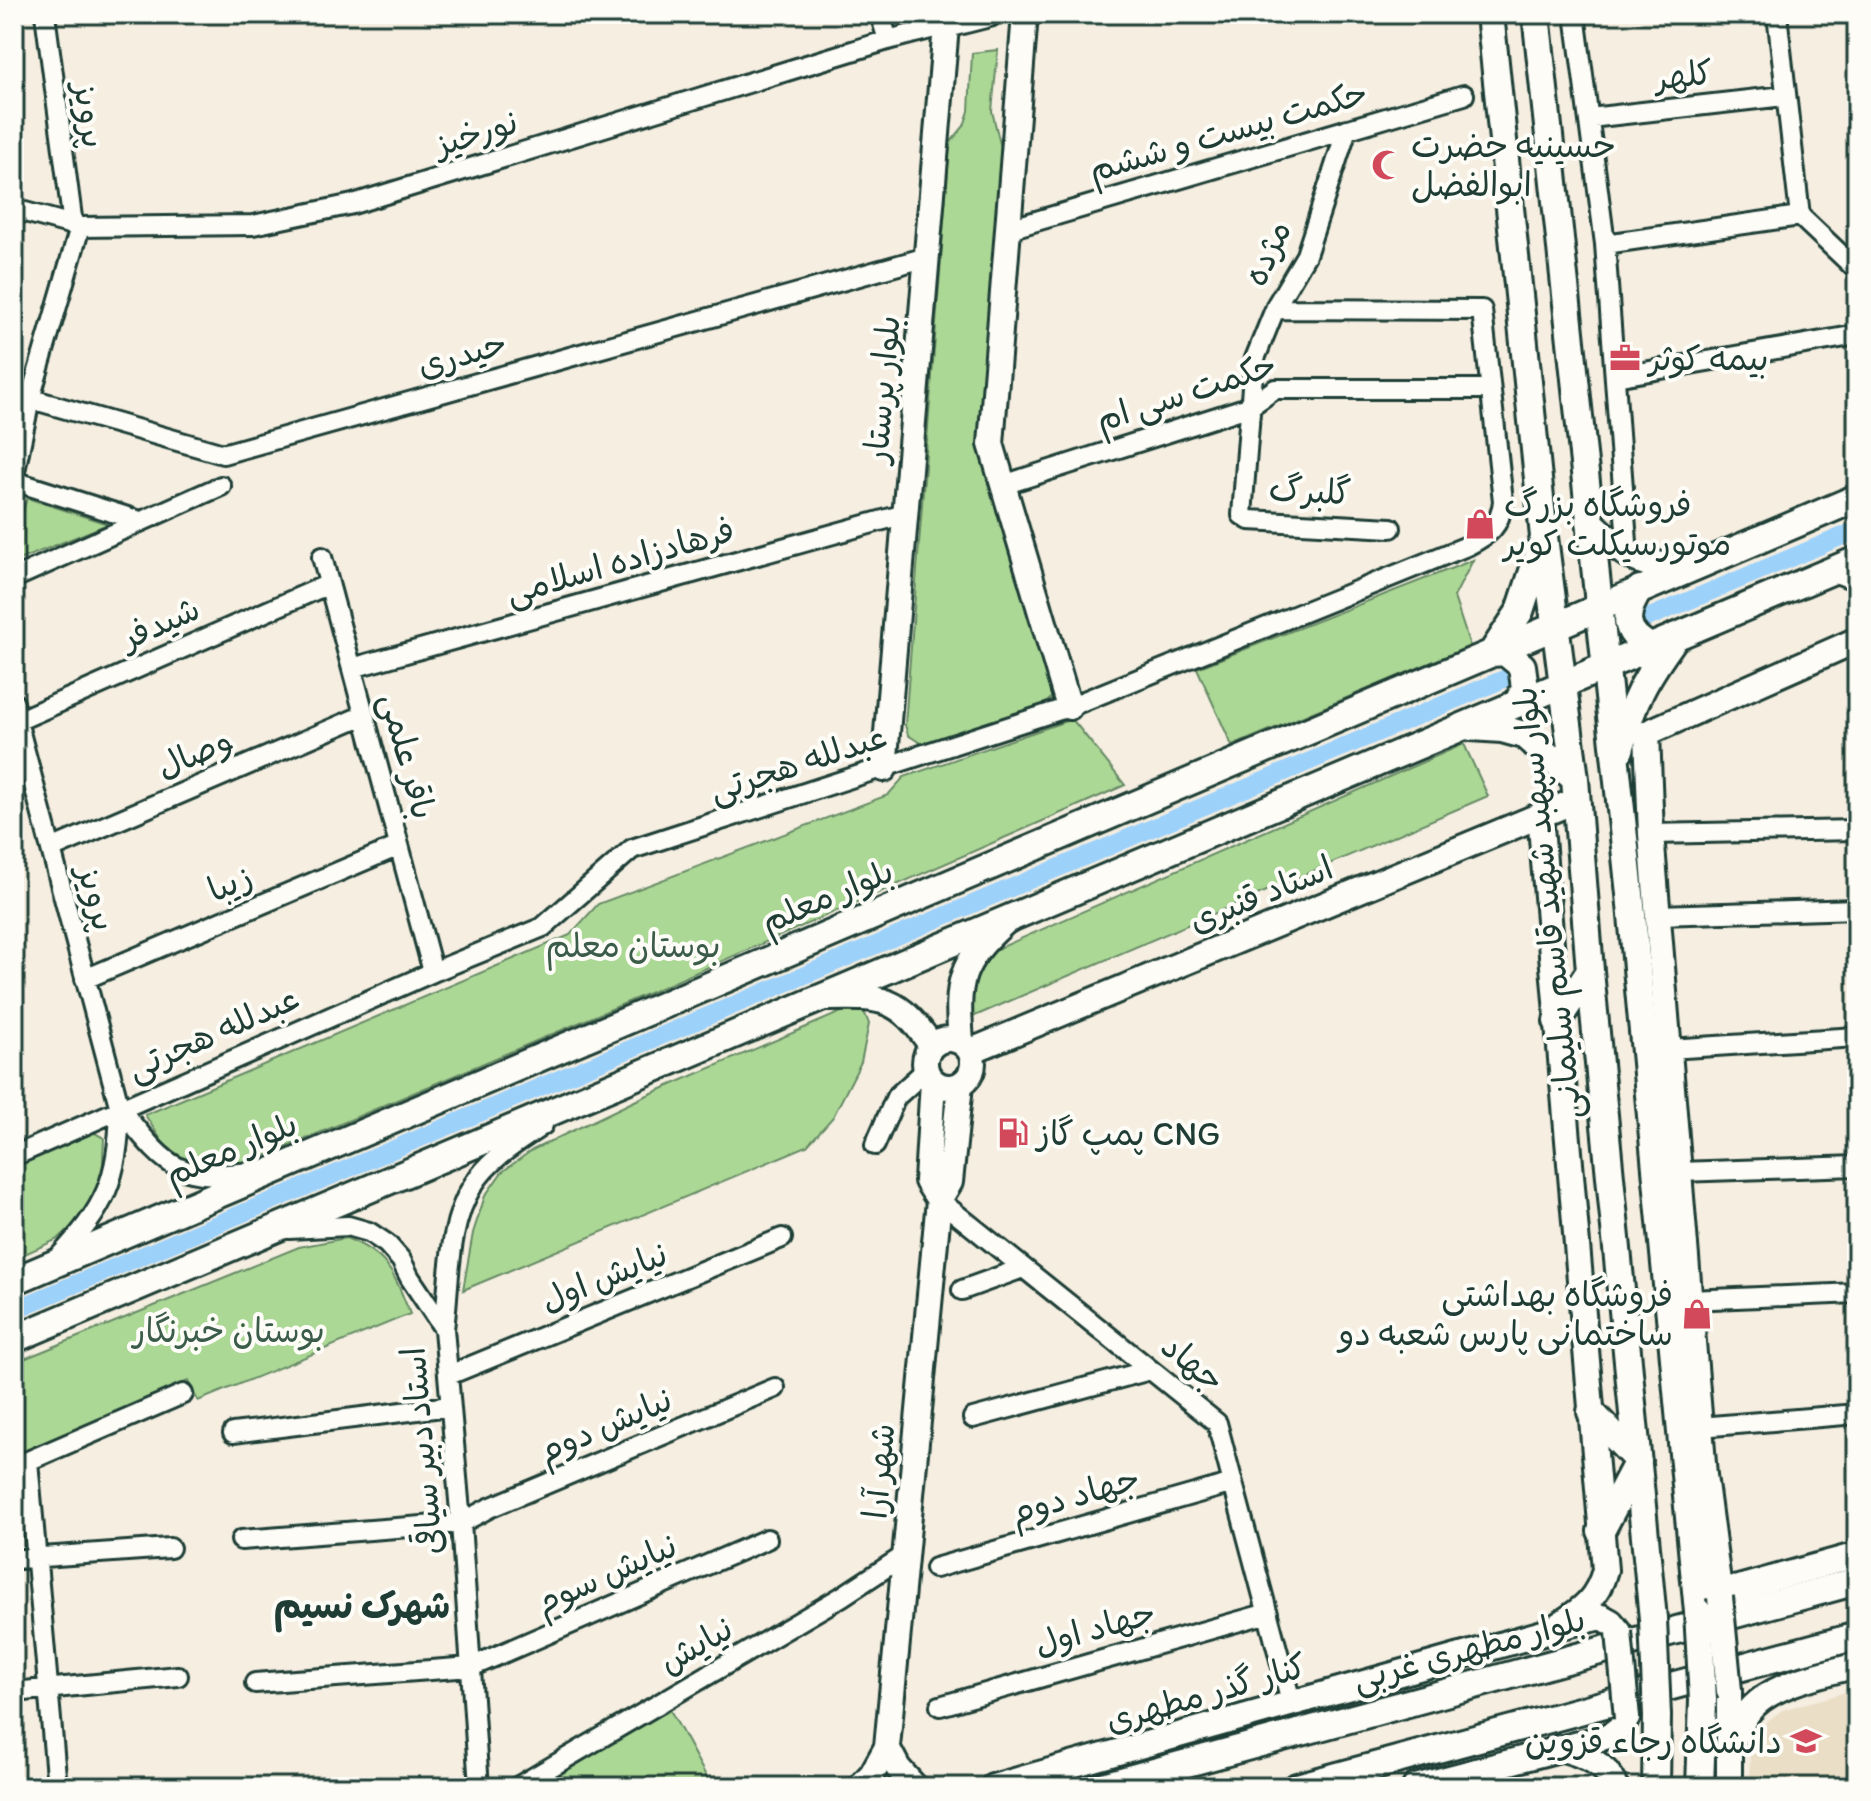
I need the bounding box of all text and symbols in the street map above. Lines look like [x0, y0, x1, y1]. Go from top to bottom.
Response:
street label: کلهر [1650, 52, 1715, 99]
street label: حکمت بیست و ششم [1084, 72, 1373, 195]
street label: پرویز [64, 77, 115, 151]
street label: نورخیز [426, 101, 523, 166]
place label: حسینیه حضرت ابوالفضل [1411, 125, 1616, 205]
mosque icon: حسینیه حضرت ابوالفضل [1370, 148, 1404, 182]
street label: مژده [1234, 214, 1300, 292]
street label: بلوار پرستار [855, 314, 910, 467]
street label: حیدری [413, 322, 511, 386]
place label: بیمه کوثر [1646, 338, 1769, 379]
office icon: بیمه کوثر [1608, 341, 1642, 375]
street label: حکمت سی ام [1091, 344, 1283, 445]
street label: گلبرگ [1268, 468, 1352, 514]
place label: فروشگاه بزرگ موتورسیکلت کویر [1501, 484, 1731, 565]
shop icon: فروشگاه بزرگ موتورسیکلت کویر [1463, 507, 1497, 541]
street label: فرهادزاده اسلامی [501, 509, 739, 614]
street label: شیدفر [111, 588, 206, 660]
street label: بلوار سپهبد شهید قاسم سلیمانی [1504, 684, 1595, 1121]
street label: باقر علمی [371, 688, 444, 824]
street label: عبدلله هجرتی [704, 715, 892, 812]
street label: وصال [150, 719, 240, 787]
street label: استاد قنبری [1183, 847, 1339, 941]
street label: بلوار معلم [755, 850, 901, 947]
street label: زیبا [202, 855, 258, 911]
street label: پرویز [67, 858, 125, 935]
park label: بوستان معلم [545, 925, 721, 971]
street label: عبدلله هجرتی [121, 977, 306, 1090]
street label: بلوار معلم [159, 1103, 305, 1200]
place label: پمپ گاز CNG [1034, 1113, 1221, 1155]
fuel station icon: پمپ گاز CNG [996, 1116, 1030, 1150]
street label: نیایش اول [535, 1233, 673, 1321]
place label: فروشگاه بهداشتی ساختمانی پارس شعبه دو [1336, 1274, 1673, 1355]
shop icon: فروشگاه بهداشتی ساختمانی پارس شعبه دو [1680, 1297, 1714, 1331]
park label: بوستان خبرنگار [130, 1310, 325, 1351]
street label: جهاد [1153, 1325, 1233, 1401]
street label: استاد دبیر سیاقی [391, 1345, 452, 1557]
street label: نیایش دوم [532, 1379, 680, 1477]
street label: شهر آرا [854, 1422, 904, 1520]
street label: جهاد دوم [1006, 1457, 1146, 1539]
street label: نیایش سوم [529, 1525, 685, 1628]
district label: شهرک نسیم [274, 1584, 450, 1633]
street label: جهاد اول [1030, 1591, 1160, 1665]
street label: بلوار مطهری غربی [1348, 1598, 1590, 1701]
street label: نيايش [652, 1608, 740, 1682]
street label: کنار گذر مطهری [1101, 1645, 1311, 1741]
place label: دانشگاه رجاء قزوین [1525, 1721, 1782, 1762]
school or university icon: دانشگاه رجاء قزوین [1789, 1724, 1823, 1758]

